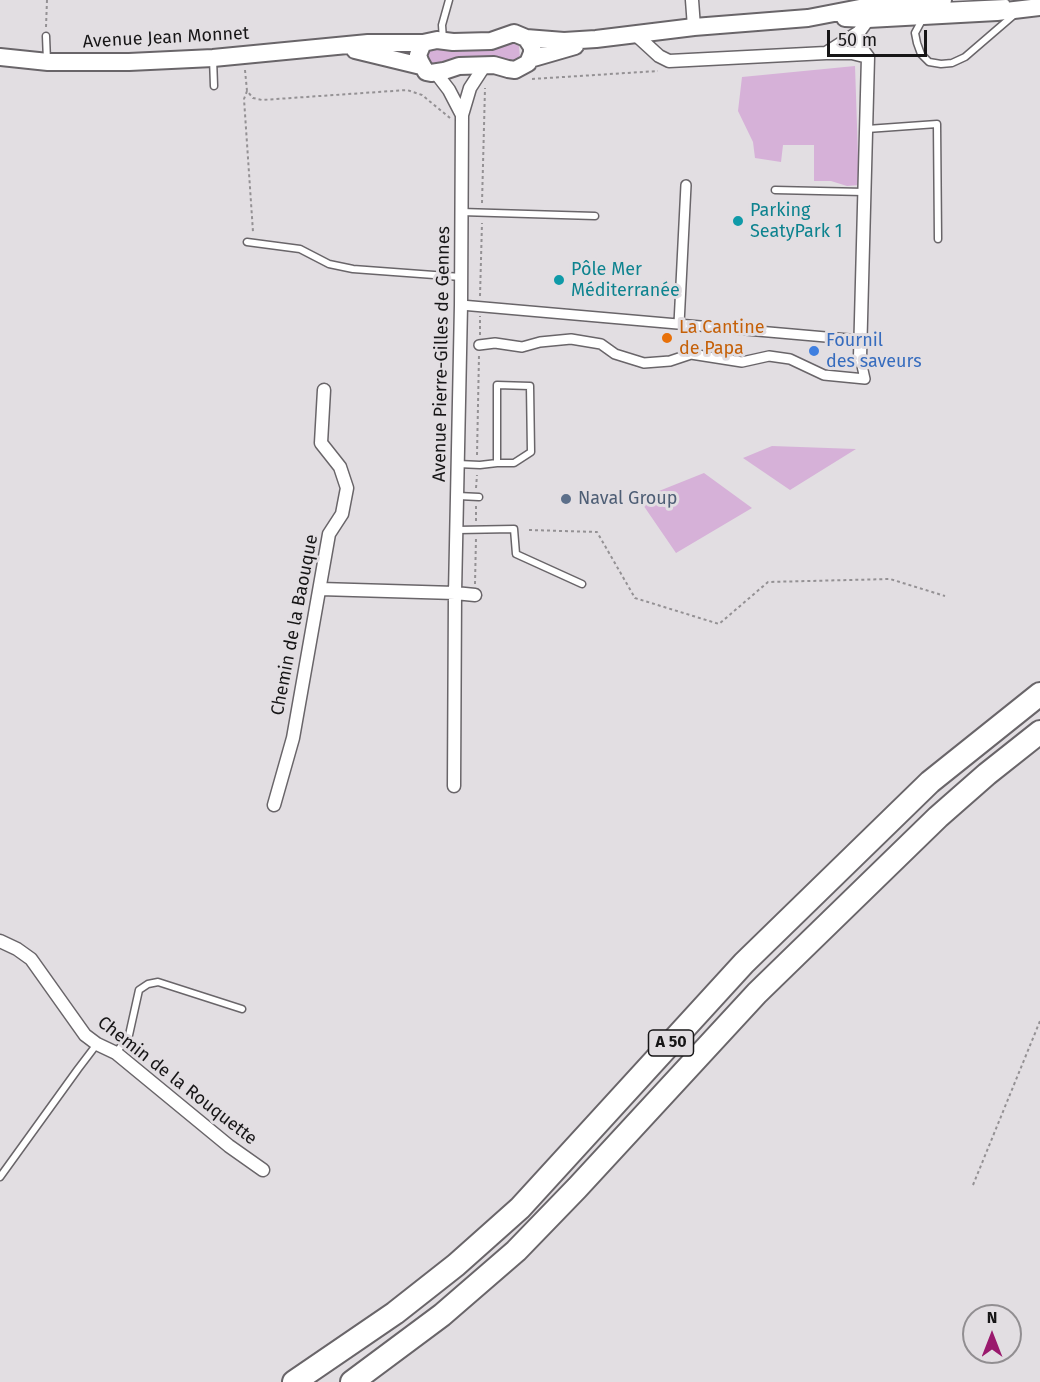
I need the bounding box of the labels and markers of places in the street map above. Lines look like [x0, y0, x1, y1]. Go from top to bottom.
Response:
place label: Parking SeatyPark 1 [750, 200, 842, 242]
marker: Parking SeatyPark 1 [731, 214, 745, 228]
place label: Pôle Mer Méditerranée [571, 259, 680, 302]
marker: Pôle Mer Méditerranée [552, 273, 566, 287]
place label: La Cantine de Papa [679, 317, 765, 360]
place label: Fournil des saveurs [826, 330, 922, 372]
marker: La Cantine de Papa [660, 331, 674, 345]
marker: Fournil des saveurs [807, 344, 821, 358]
place label: Naval Group [578, 488, 677, 510]
marker: Naval Group [559, 492, 573, 506]

